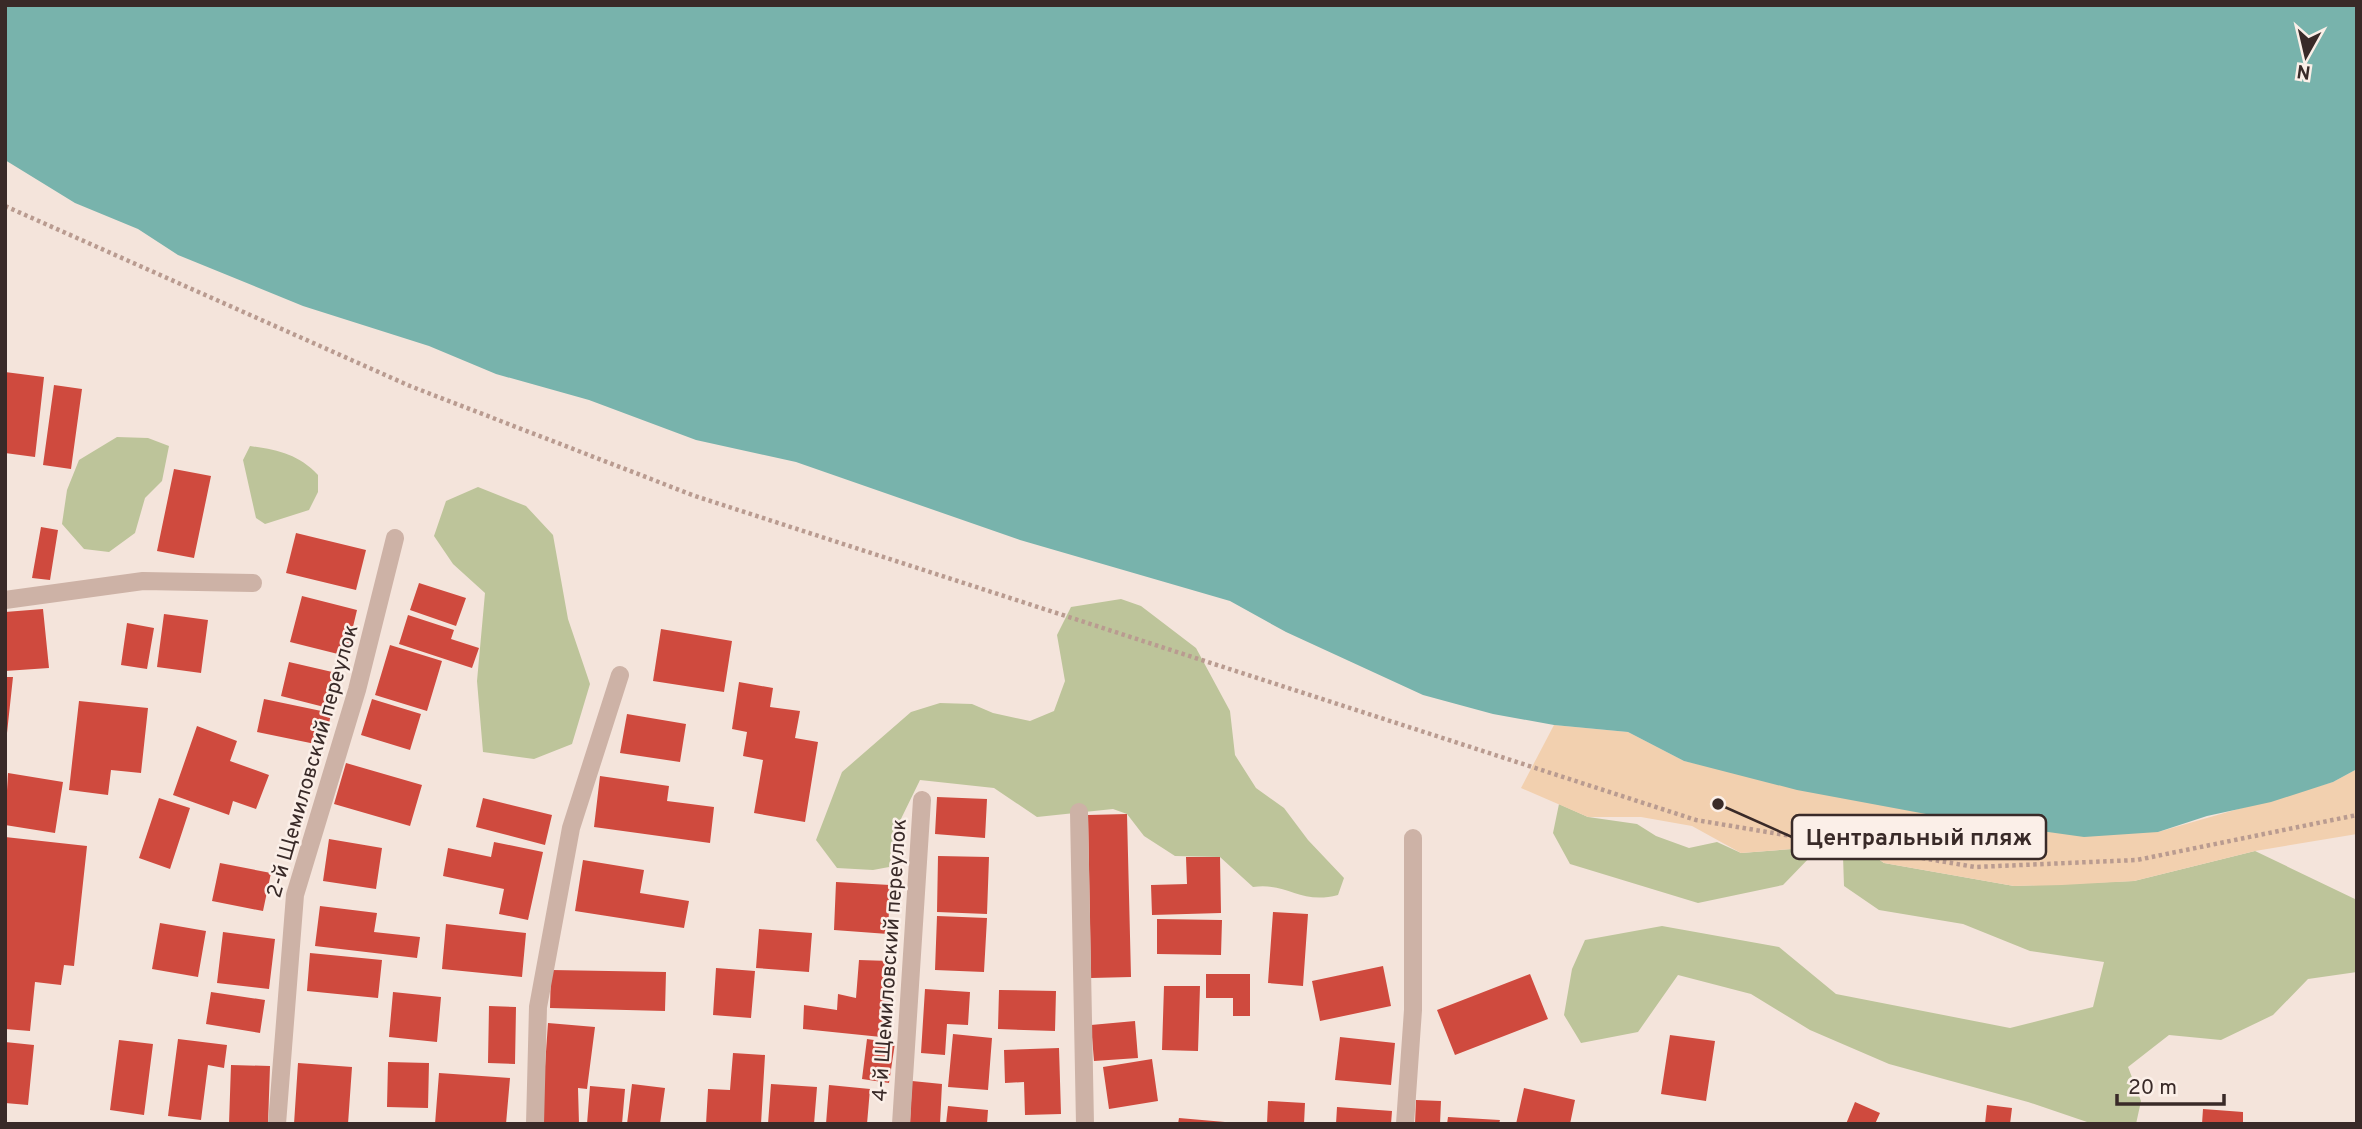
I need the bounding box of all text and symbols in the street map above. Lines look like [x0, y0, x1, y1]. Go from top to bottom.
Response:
north arrow [2271, 21, 2341, 91]
text: N [2295, 58, 2312, 84]
street label: 2-й Щемиловский переулок [261, 622, 365, 901]
callout: Центральный пляж [1792, 815, 2046, 859]
street label: 4-й Щемиловский переулок [867, 818, 914, 1102]
text: Центральный пляж [1806, 825, 2032, 854]
scale bar [2117, 1062, 2224, 1106]
text: 20 m [2128, 1075, 2177, 1102]

